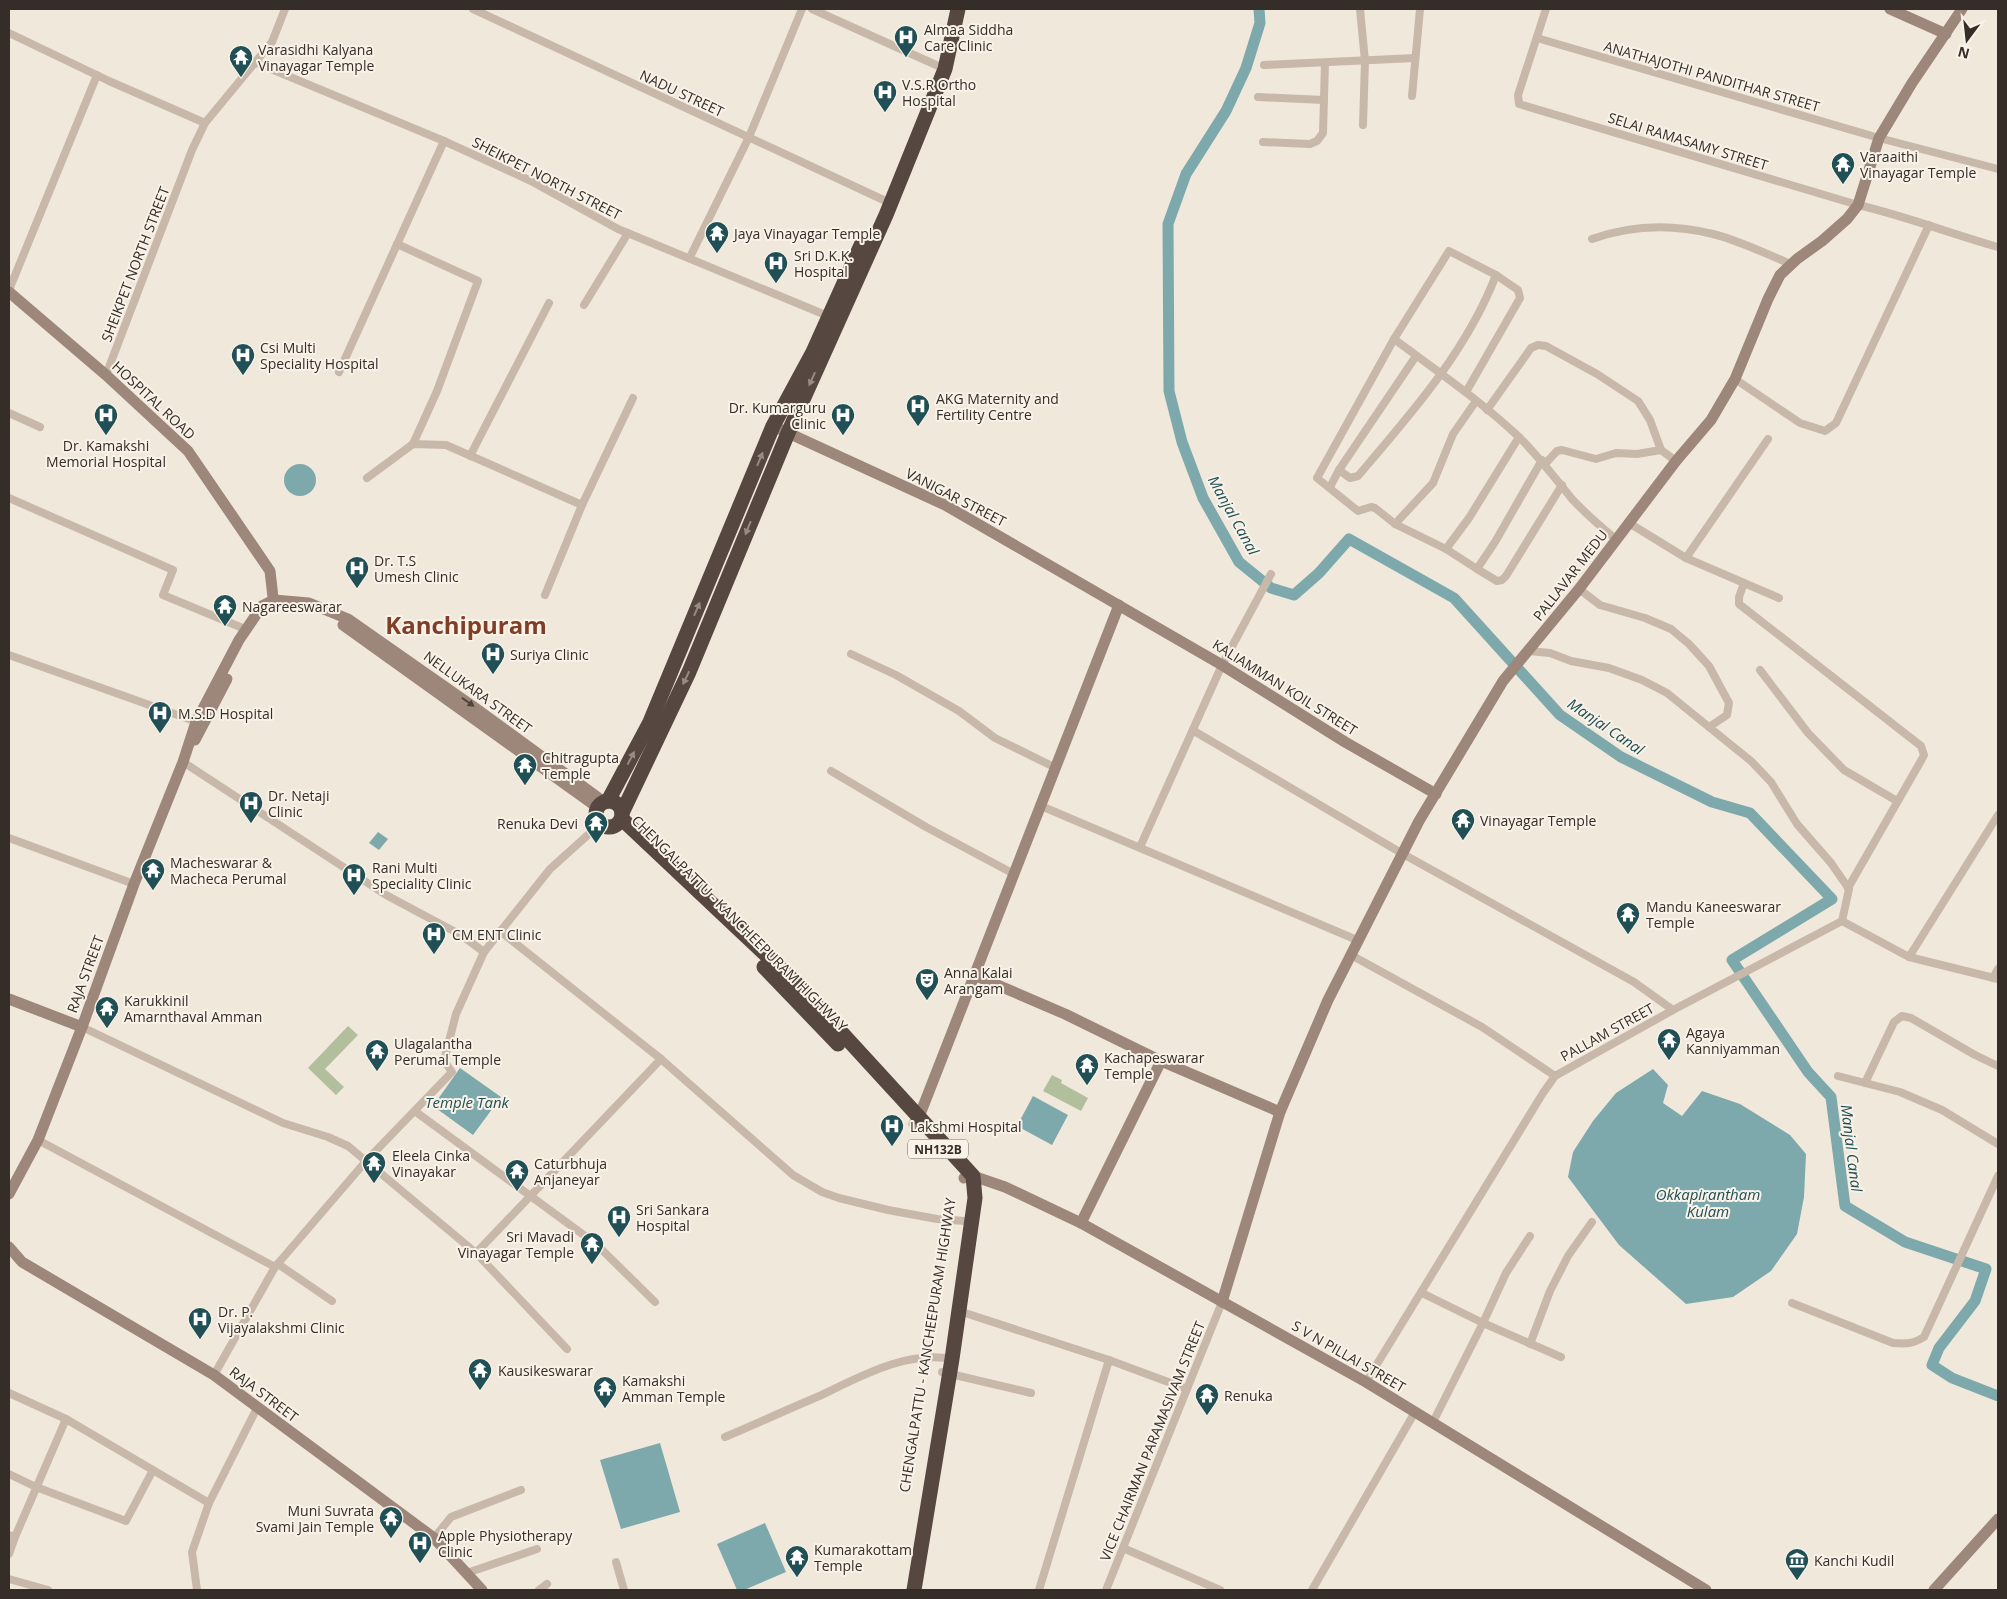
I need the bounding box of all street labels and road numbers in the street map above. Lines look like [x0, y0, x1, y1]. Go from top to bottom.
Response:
street label: ANATHAJOTHI PANDITHAR STREET [1602, 36, 1822, 116]
street label: NADU STREET [637, 65, 727, 121]
street label: SELAI RAMASAMY STREET [1606, 108, 1770, 174]
street label: SHEIKPET NORTH STREET [469, 132, 625, 224]
street label: SHEIKPET NORTH STREET [97, 183, 174, 344]
street label: HOSPITAL ROAD [108, 356, 200, 444]
street label: VANIGAR STREET [903, 464, 1010, 531]
street label: PALLAVAR MEDU [1528, 525, 1612, 625]
street label: KALIAMMAN KOIL STREET [1209, 635, 1361, 740]
street label: NELLUKARA STREET [420, 646, 536, 738]
street label: CHENGALPATTU - KANCHEEPURAM HIGHWAY [628, 811, 852, 1035]
street label: RAJA STREET [62, 932, 108, 1015]
street label: PALLAM STREET [1557, 998, 1657, 1066]
road number: NH132B [908, 1140, 968, 1158]
street label: CHENGALPATTU - KANCHEEPURAM HIGHWAY [894, 1196, 960, 1494]
street label: S V N PILLAI STREET [1289, 1316, 1409, 1396]
street label: VICE CHAIRMAN PARAMASIVAM STREET [1095, 1318, 1209, 1564]
street label: RAJA STREET [226, 1362, 302, 1426]

